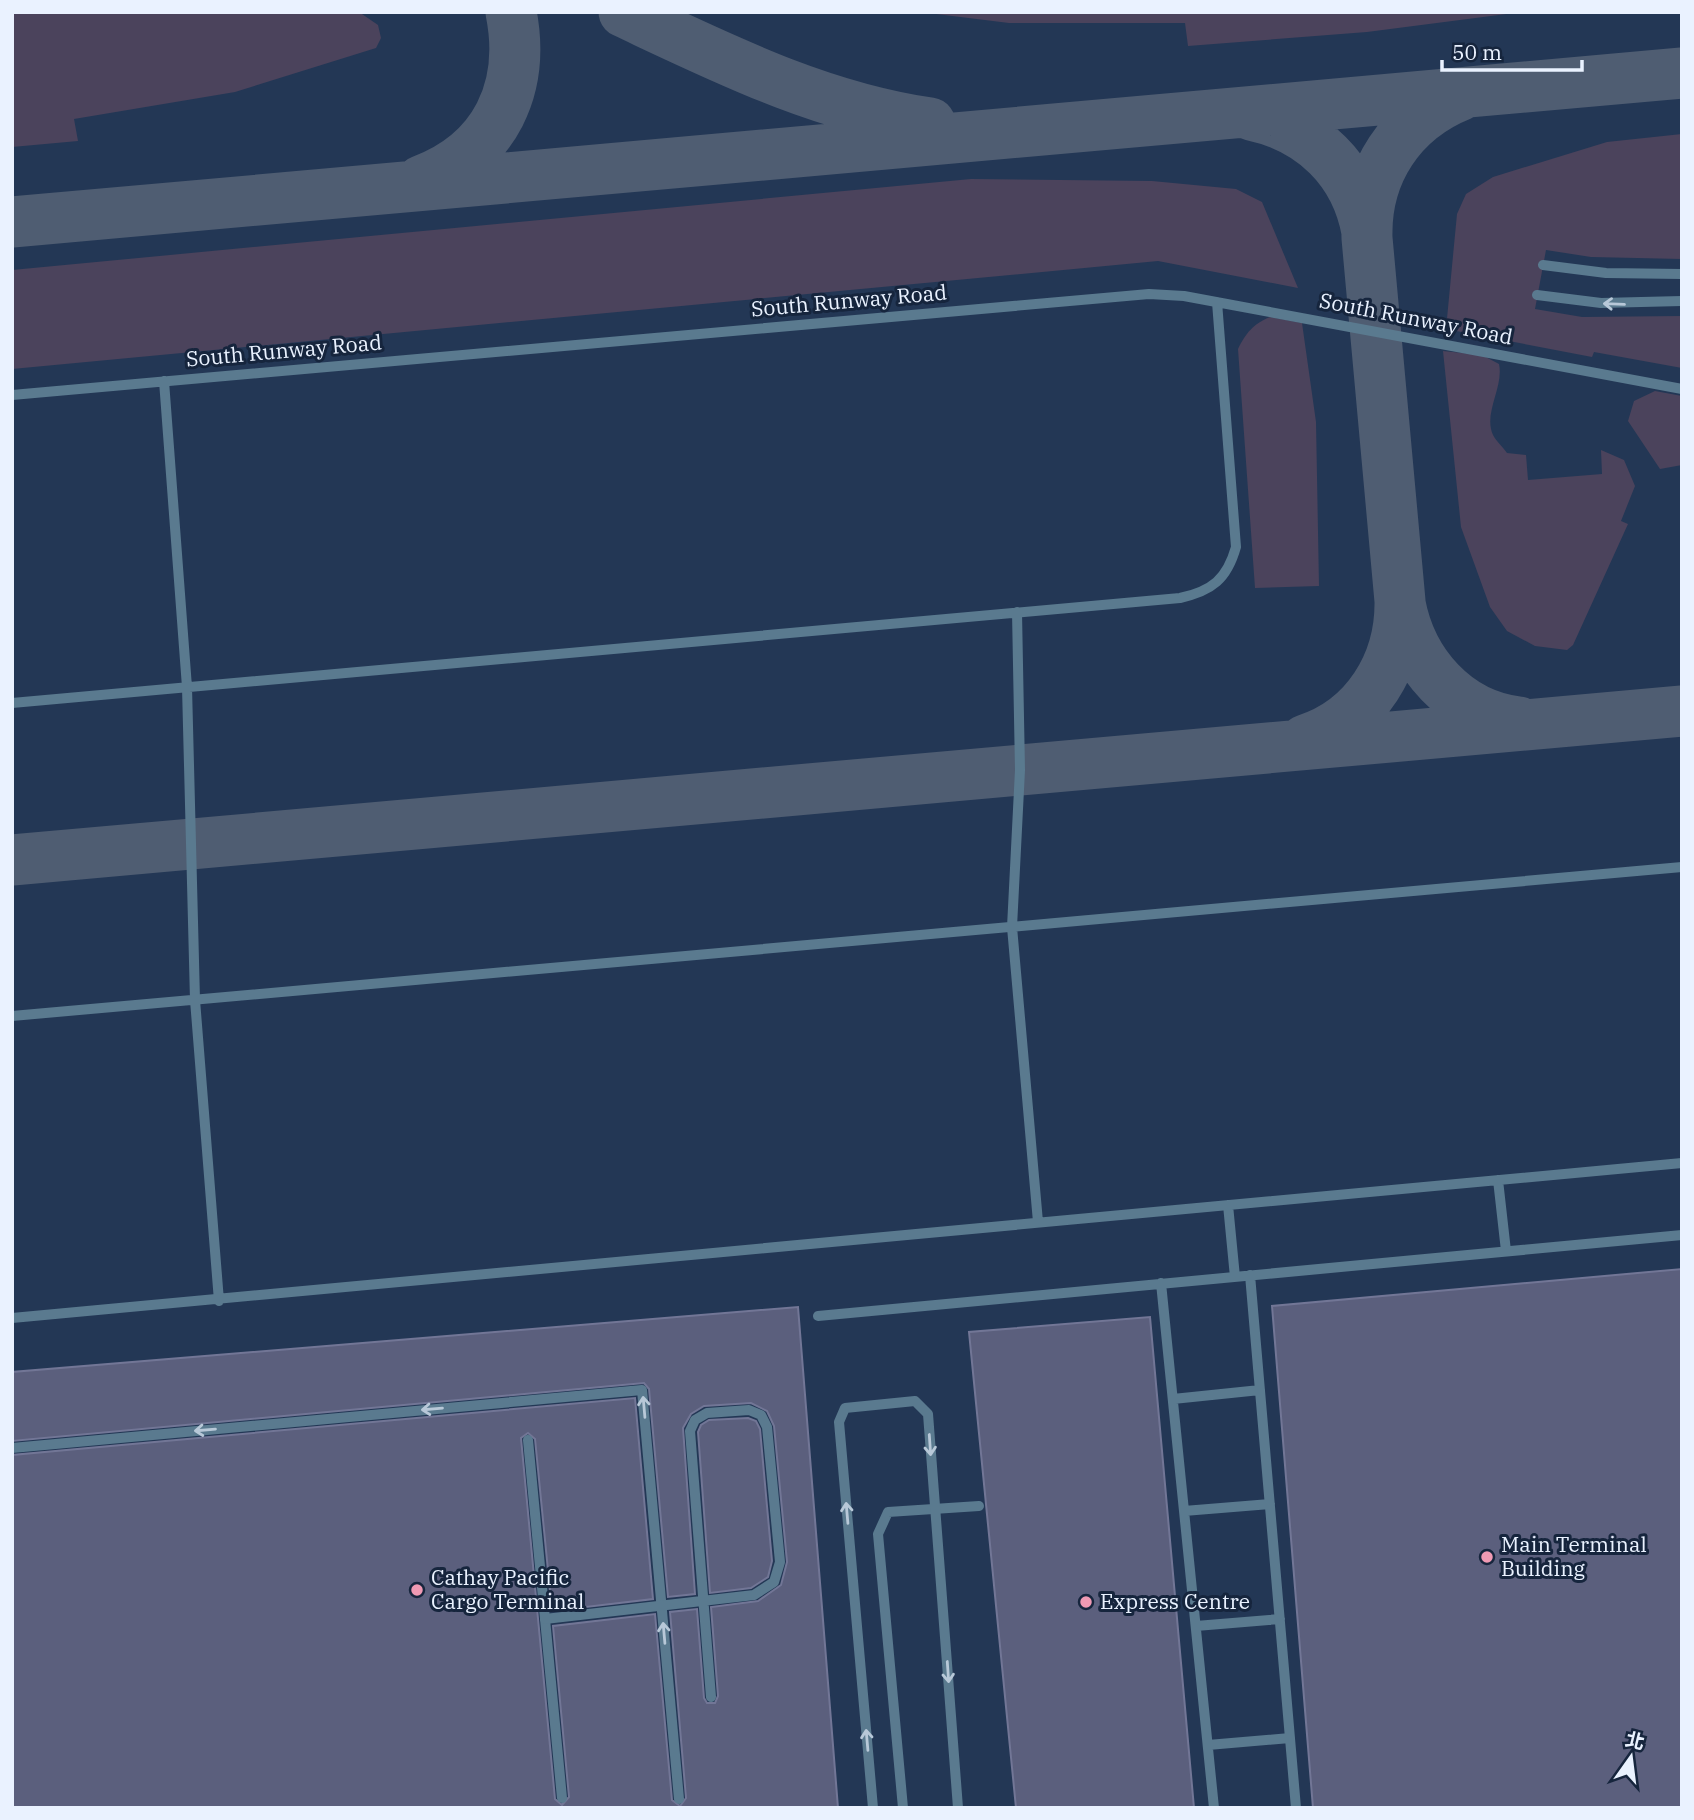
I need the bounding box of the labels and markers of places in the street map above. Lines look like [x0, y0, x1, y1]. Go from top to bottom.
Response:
place label: Main Terminal Building [1501, 1530, 1647, 1582]
marker: Main Terminal Building [1479, 1549, 1495, 1565]
place label: Cathay Pacific Cargo Terminal [431, 1563, 584, 1615]
marker: Cathay Pacific Cargo Terminal [409, 1582, 425, 1598]
place label: Express Centre [1100, 1587, 1250, 1615]
marker: Express Centre [1078, 1594, 1094, 1610]

